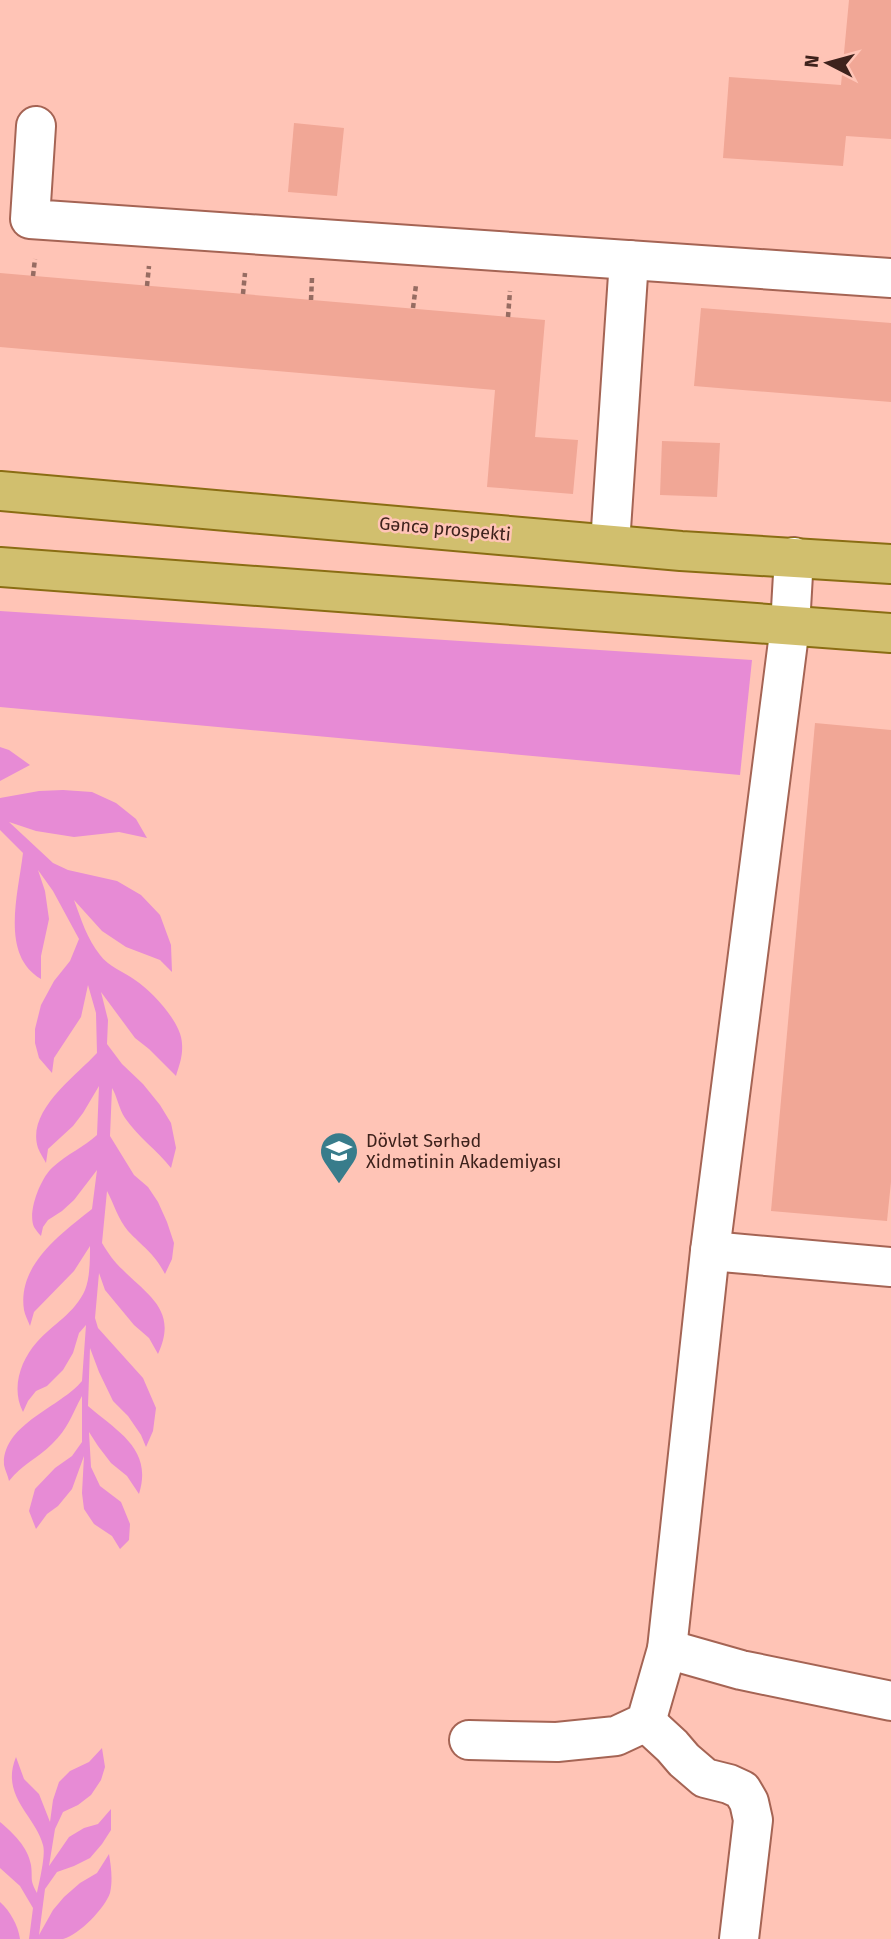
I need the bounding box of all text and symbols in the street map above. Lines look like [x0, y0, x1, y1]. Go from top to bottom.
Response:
north arrow [793, 28, 863, 98]
text: N [799, 54, 824, 69]
street label: Gəncə prospekti [378, 512, 512, 546]
school or university icon: Dövlət Sərhəd Xidmətinin Akademiyası [318, 1130, 360, 1185]
place label: Dövlət Sərhəd Xidmətinin Akademiyası [366, 1130, 561, 1173]

